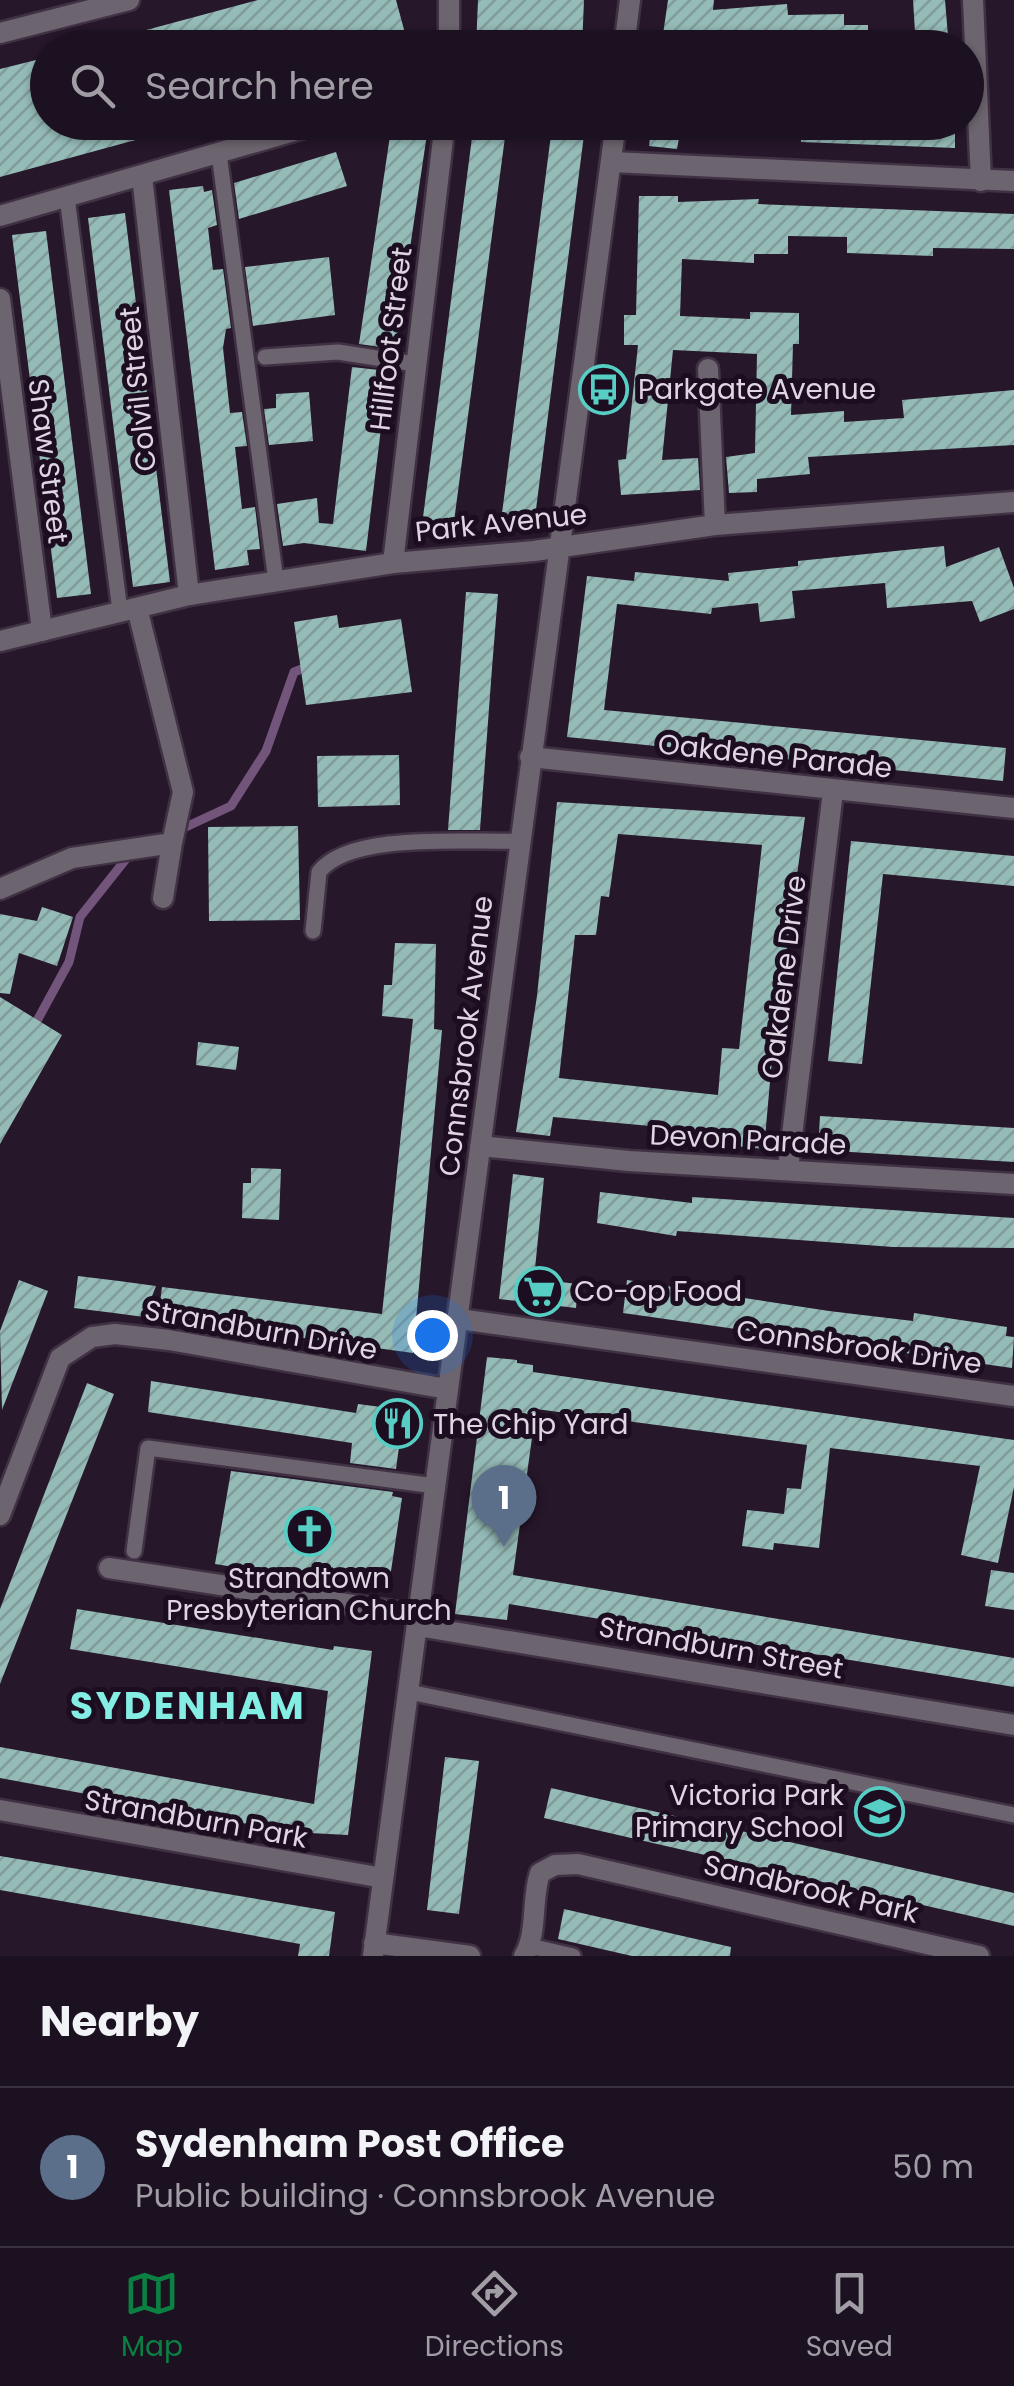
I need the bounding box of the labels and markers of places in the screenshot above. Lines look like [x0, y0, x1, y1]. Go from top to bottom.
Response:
bus stop icon: Parkgate Avenue [577, 363, 629, 415]
place label: Parkgate Avenue [638, 370, 876, 409]
supermarket icon: Co-op Food [513, 1265, 565, 1317]
place label: Co-op Food [574, 1272, 742, 1311]
restaurant icon: The Chip Yard [372, 1398, 424, 1450]
place label: The Chip Yard [433, 1405, 628, 1444]
pin: 1 [472, 1464, 536, 1547]
church icon: Strandtown Presbyterian Church [283, 1505, 335, 1557]
place label: Strandtown Presbyterian Church [166, 1559, 452, 1630]
place label: Victoria Park Primary School [635, 1776, 845, 1847]
school or university icon: Victoria Park Primary School [853, 1785, 905, 1837]

